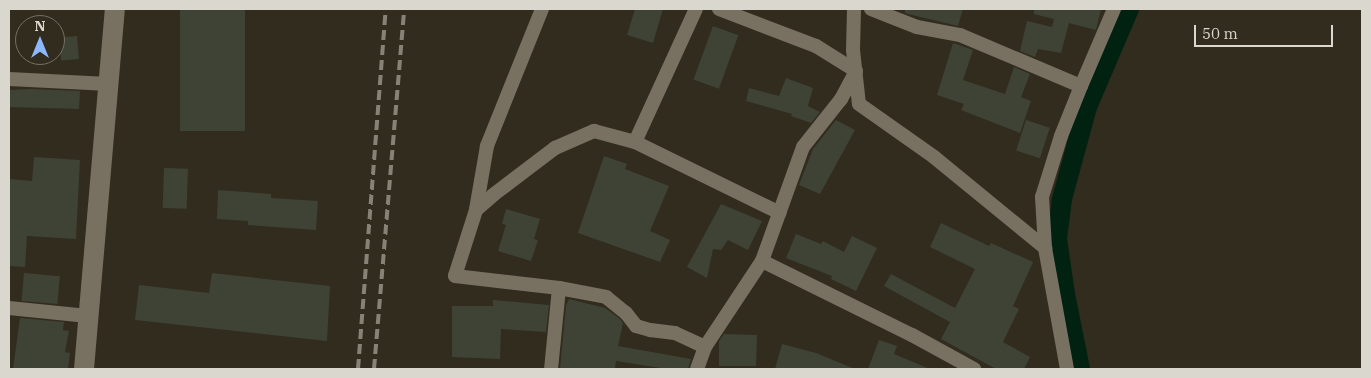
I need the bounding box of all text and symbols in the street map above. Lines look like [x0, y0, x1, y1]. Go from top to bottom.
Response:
north arrow [15, 15, 65, 65]
scale bar [1196, 15, 1335, 47]
text: N [34, 17, 46, 35]
text: 50 m [1202, 24, 1238, 43]

